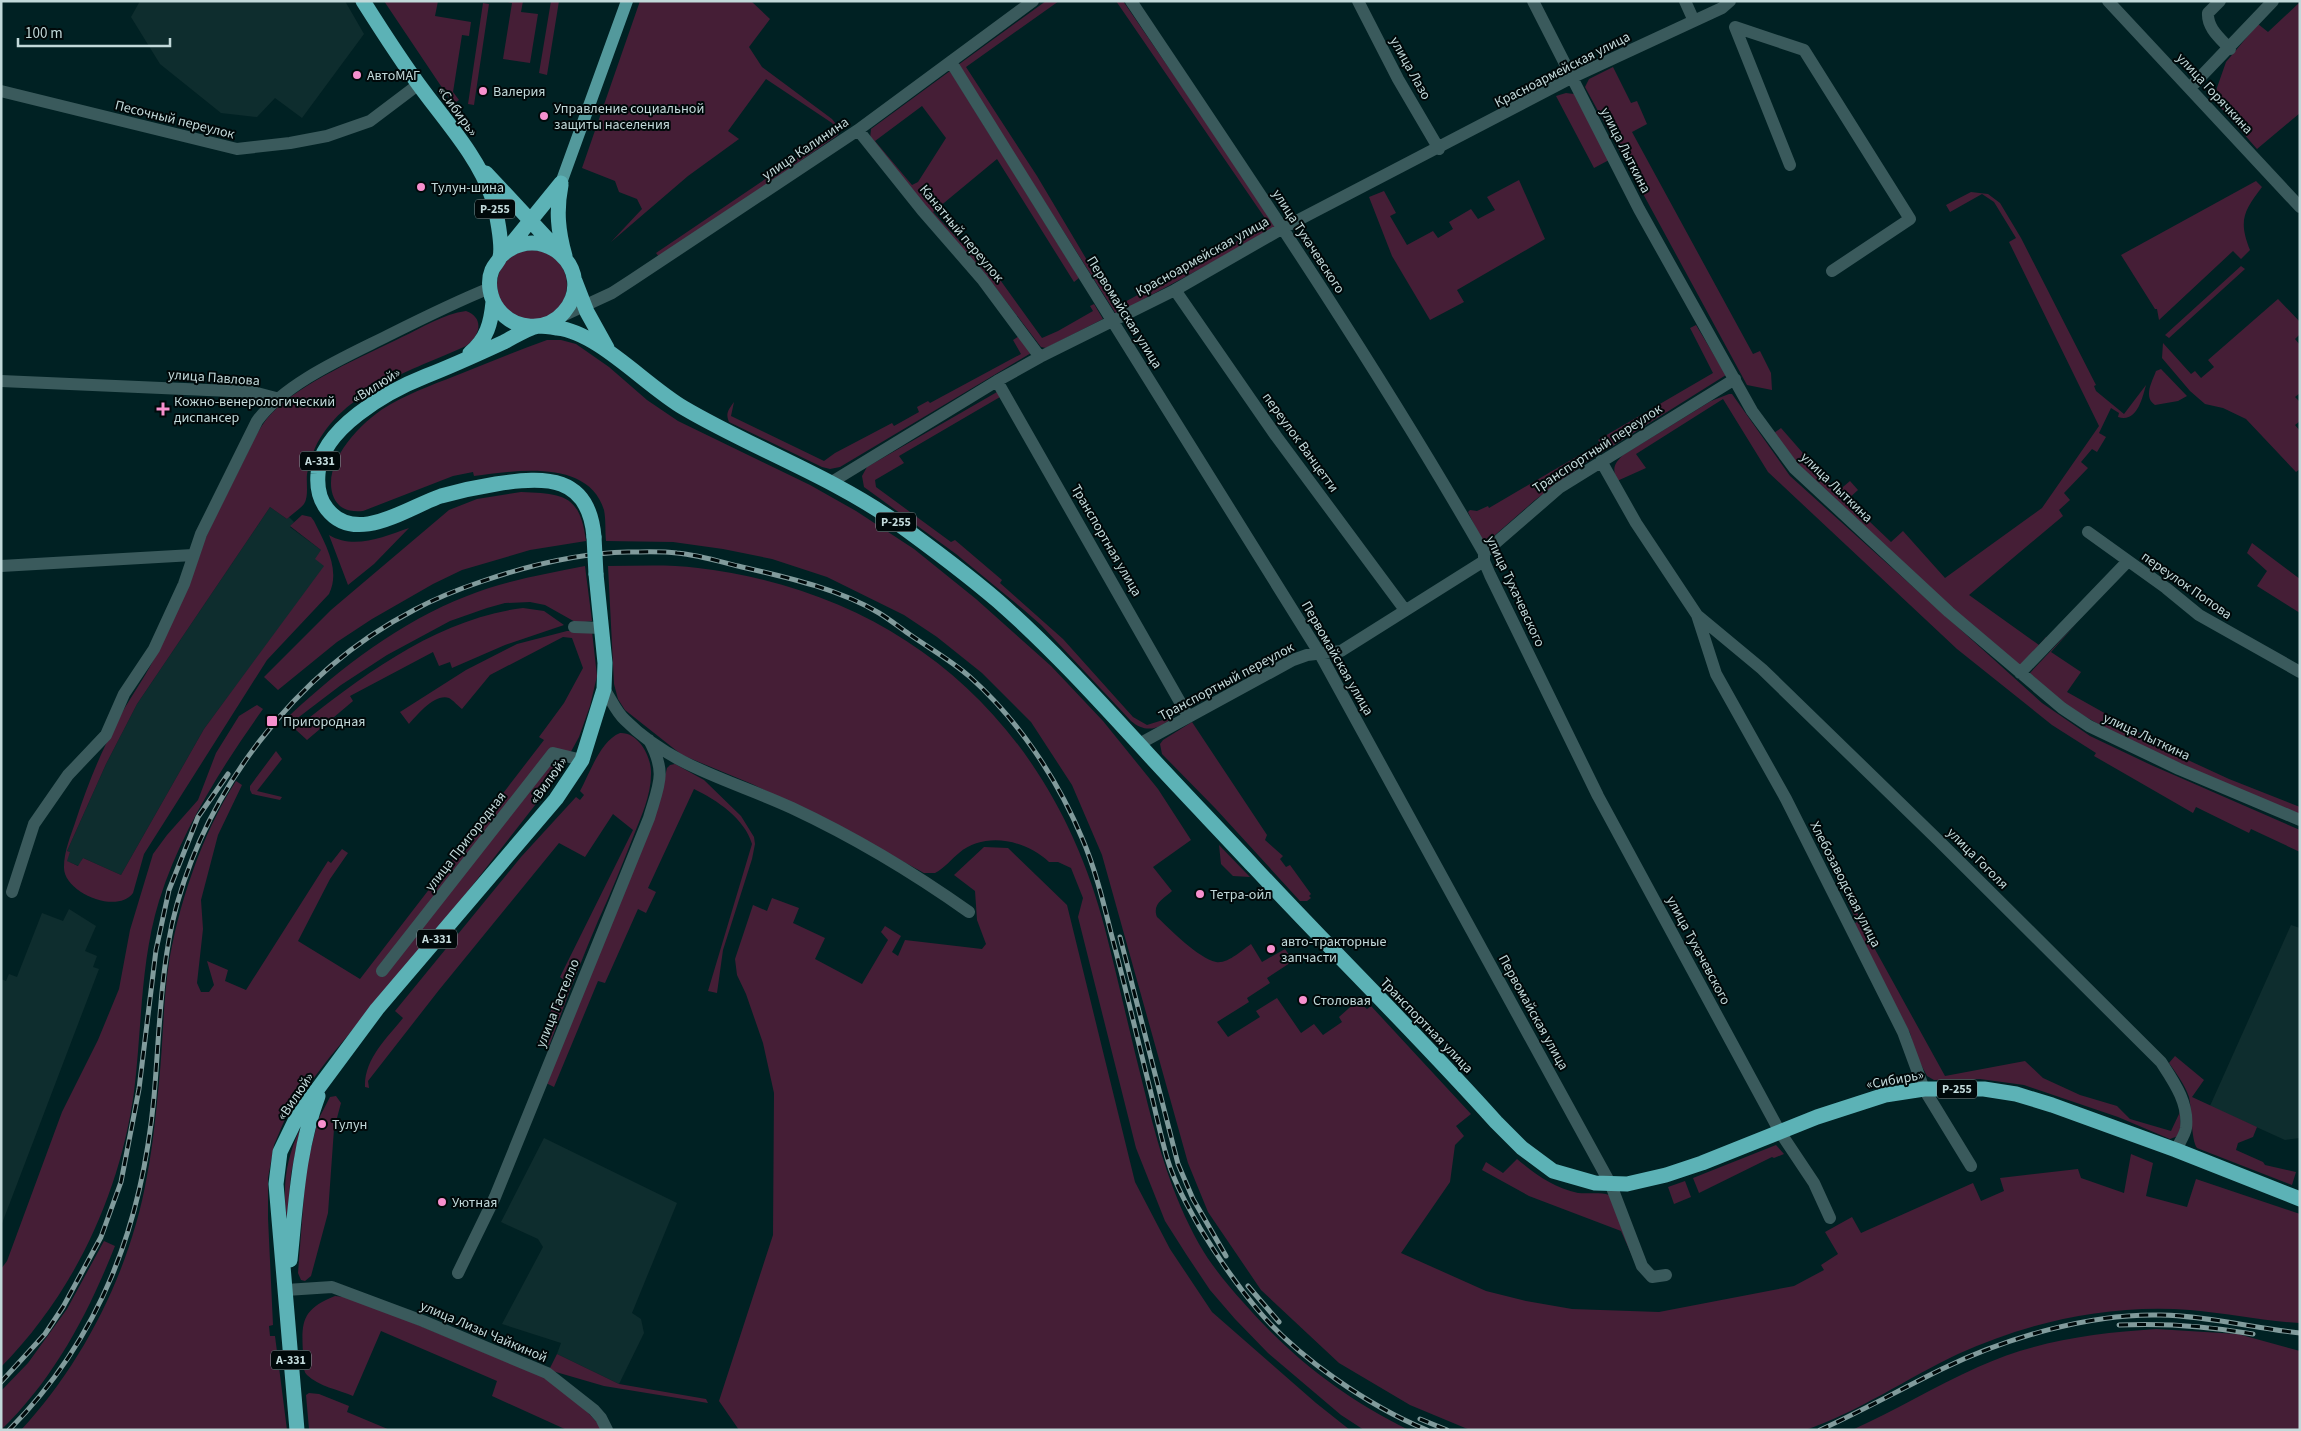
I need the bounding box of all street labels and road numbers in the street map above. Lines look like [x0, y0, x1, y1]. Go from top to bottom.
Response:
street label: Красноармейская улица [1491, 27, 1634, 113]
street label: улица Лазо [1385, 33, 1436, 104]
street label: улица Горячкина [2171, 49, 2257, 139]
street label: «Сибирь» [432, 82, 482, 141]
street label: Песочный переулок [113, 95, 237, 145]
street label: улица Лыткина [1595, 104, 1655, 197]
street label: улица Калинина [758, 112, 853, 185]
street label: Канатный переулок [914, 180, 1008, 287]
street label: улица Тухачевского [1267, 185, 1349, 298]
road number: Р-255 [475, 200, 515, 218]
street label: Красноармейская улица [1132, 212, 1273, 302]
street label: Первомайская улица [1081, 252, 1167, 373]
street label: «Вилюй» [348, 363, 405, 409]
street label: улица Павлова [167, 365, 260, 391]
street label: переулок Ванцетти [1257, 389, 1343, 497]
street label: Транспортный переулок [1529, 399, 1666, 498]
street label: улица Лыткина [1796, 448, 1877, 528]
road number: А-331 [300, 452, 340, 471]
street label: Транспортная улица [1066, 481, 1146, 600]
road number: Р-255 [876, 512, 916, 532]
street label: улица Тухачевского [1481, 533, 1550, 650]
street label: переулок Попова [2137, 547, 2236, 625]
street label: Первомайская улица [1296, 598, 1378, 719]
street label: Транспортный переулок [1155, 638, 1298, 726]
street label: улица Лыткина [2100, 708, 2193, 766]
street label: «Вилюй» [525, 753, 573, 808]
street label: улица Пригородная [420, 787, 511, 896]
street label: Хлебозаводская улица [1805, 818, 1886, 951]
street label: улица Гоголя [1942, 823, 2013, 894]
street label: улица Тухачевского [1661, 892, 1735, 1008]
road number: А-331 [417, 930, 457, 949]
street label: Первомайская улица [1493, 951, 1573, 1074]
street label: улица Гастелло [531, 956, 585, 1051]
street label: Транспортная улица [1375, 973, 1477, 1078]
street label: «Сибирь» [1865, 1065, 1926, 1095]
street label: «Вилюй» [272, 1069, 319, 1124]
road number: Р-255 [1937, 1080, 1977, 1098]
street label: улица Лизы Чайкиной [417, 1296, 550, 1368]
road number: А-331 [271, 1350, 311, 1370]

